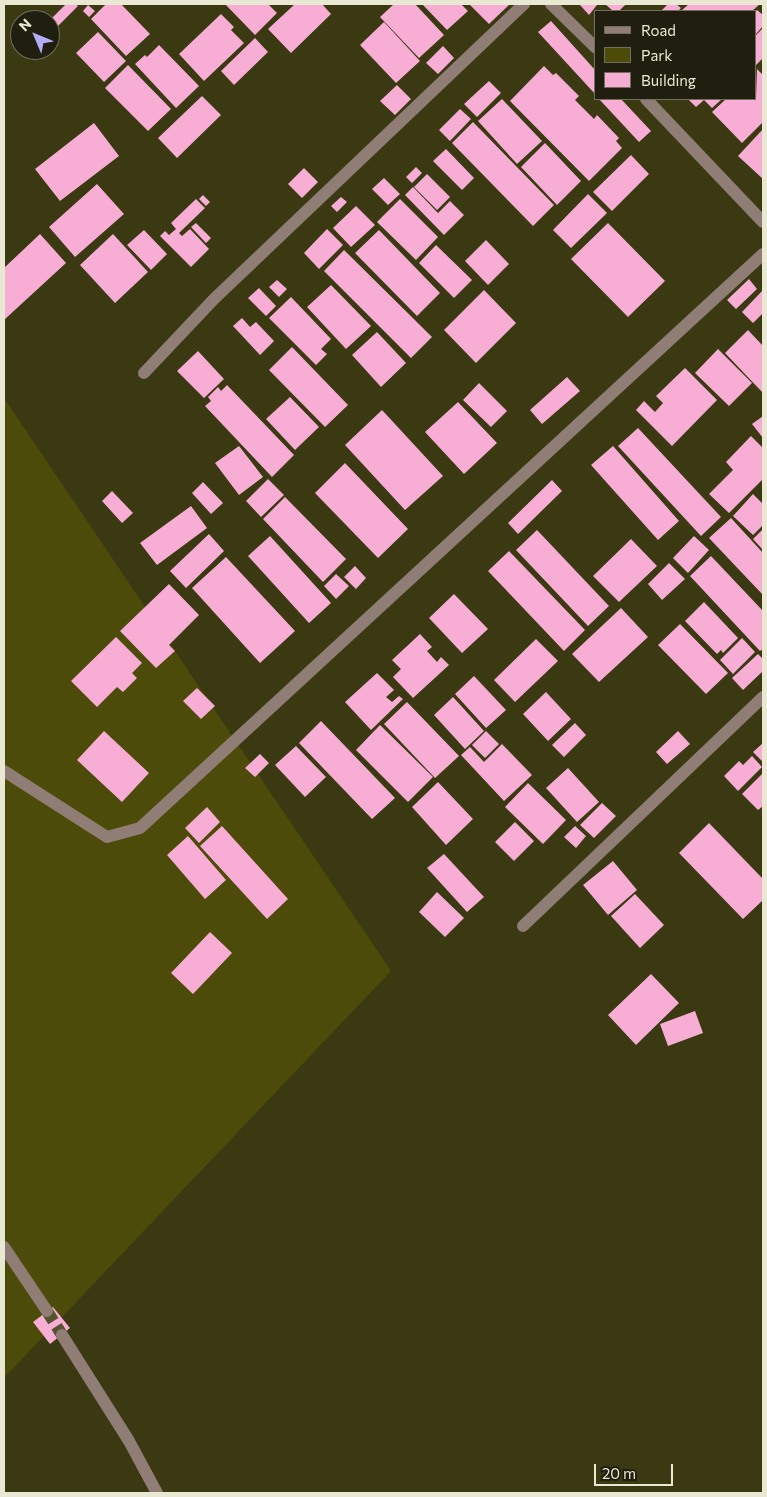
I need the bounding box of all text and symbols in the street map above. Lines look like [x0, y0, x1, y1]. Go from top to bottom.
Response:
north arrow [10, 10, 60, 60]
legend [594, 10, 757, 100]
text: N [15, 15, 34, 34]
text: Road [641, 21, 676, 39]
text: Park [641, 46, 672, 64]
text: Building [641, 71, 696, 89]
scale bar [597, 1454, 676, 1486]
text: 20 m [602, 1464, 636, 1482]

